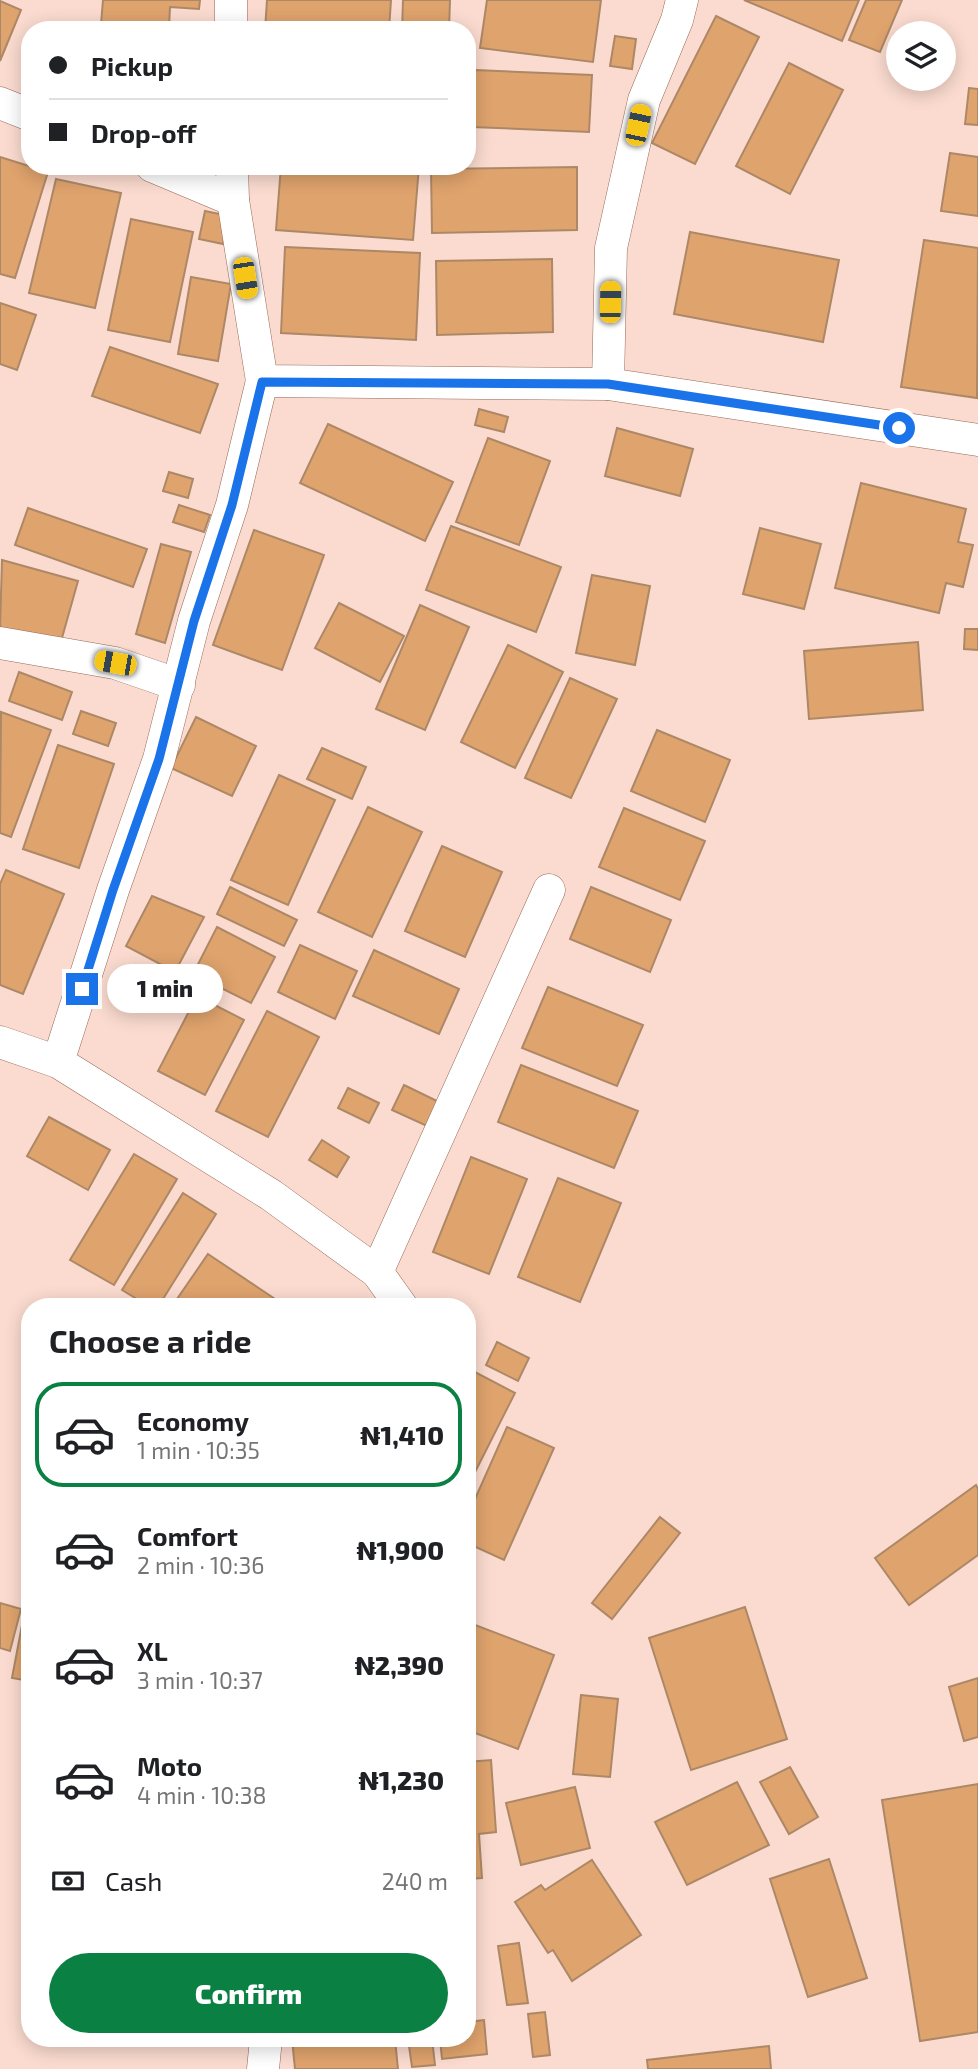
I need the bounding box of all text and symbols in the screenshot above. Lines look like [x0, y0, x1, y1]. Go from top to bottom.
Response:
map controls [886, 21, 956, 91]
button: layers [886, 21, 956, 91]
text: Pickup [91, 50, 173, 81]
car [624, 102, 653, 148]
text: Drop-off [91, 117, 196, 148]
car [232, 256, 259, 300]
car [600, 281, 621, 323]
route start [883, 412, 915, 444]
car [93, 649, 138, 677]
callout: 1 min [106, 964, 222, 1014]
route end [66, 973, 98, 1005]
text: 1 min [137, 974, 193, 1002]
text: Choose a ride [49, 1321, 252, 1359]
icon: car [53, 1403, 116, 1466]
text: Economy [137, 1405, 249, 1436]
text: ₦1,410 [360, 1419, 444, 1450]
text: 1 min · 10:35 [137, 1436, 260, 1464]
icon: car [53, 1518, 116, 1581]
text: Comfort [137, 1520, 238, 1551]
text: ₦1,900 [356, 1534, 444, 1565]
text: 2 min · 10:36 [137, 1551, 264, 1579]
icon: car [53, 1633, 116, 1696]
text: XL [137, 1635, 168, 1666]
text: ₦2,390 [355, 1649, 444, 1680]
text: 3 min · 10:37 [137, 1666, 263, 1694]
icon: car [53, 1748, 116, 1811]
text: Moto [137, 1750, 202, 1781]
text: ₦1,230 [359, 1764, 444, 1795]
text: 4 min · 10:38 [137, 1781, 266, 1809]
icon: cash [49, 1862, 87, 1900]
text: Cash [105, 1865, 162, 1896]
text: 240 m [382, 1867, 448, 1895]
button: Confirm [49, 1953, 448, 2033]

